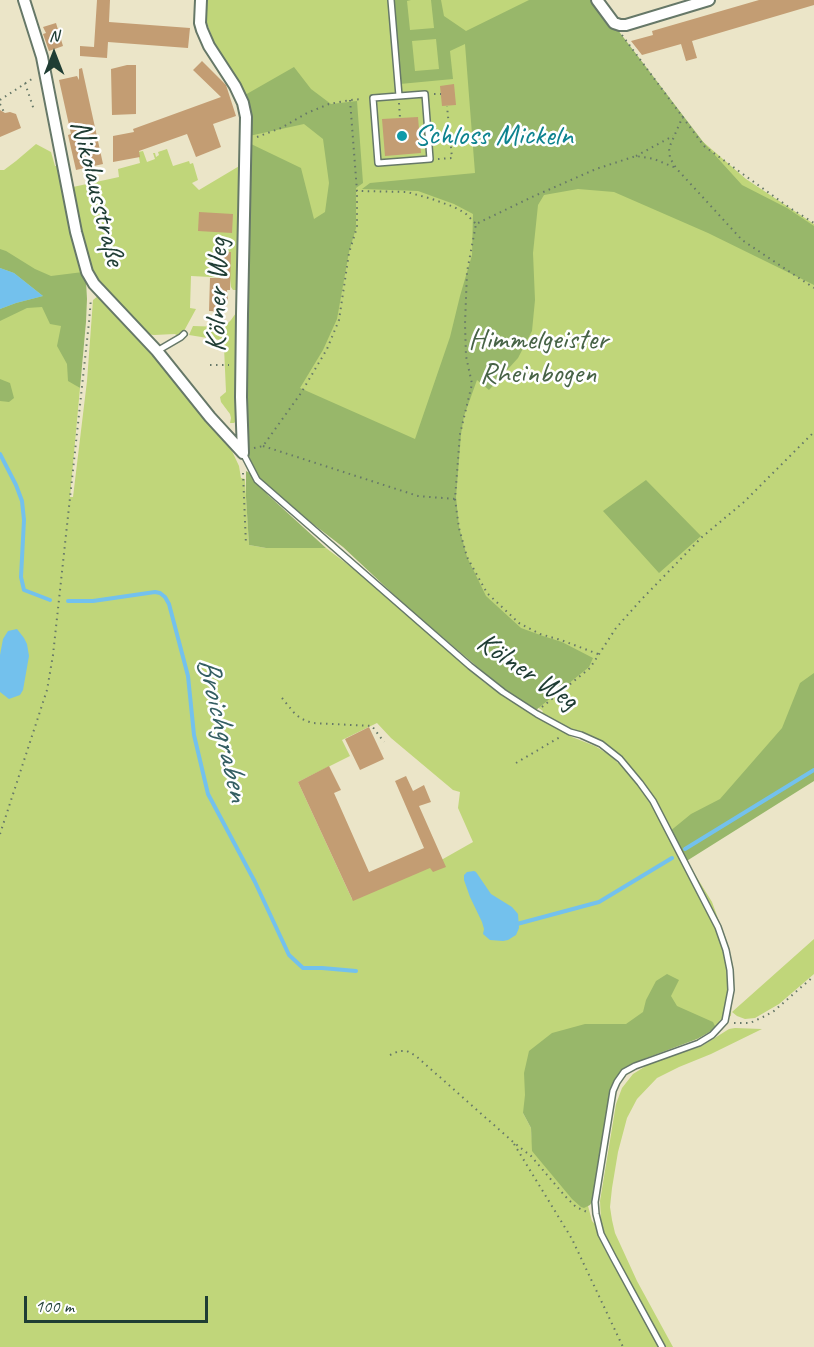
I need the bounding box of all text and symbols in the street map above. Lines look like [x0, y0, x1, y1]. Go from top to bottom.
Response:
north arrow [24, 24, 84, 84]
text: N [49, 26, 59, 46]
street label: Nikolausstraße [61, 116, 133, 270]
place label: Schloss Mickeln [414, 118, 573, 154]
marker: Schloss Mickeln [395, 129, 409, 143]
street label: Kölner Weg [199, 238, 237, 352]
park label: Himmelgeister Rheinbogen [468, 322, 608, 392]
street label: Kölner Weg [470, 625, 584, 719]
water label: Broichgraben [187, 654, 257, 804]
scale bar [27, 1284, 212, 1322]
text: 100 m [35, 1295, 74, 1317]

